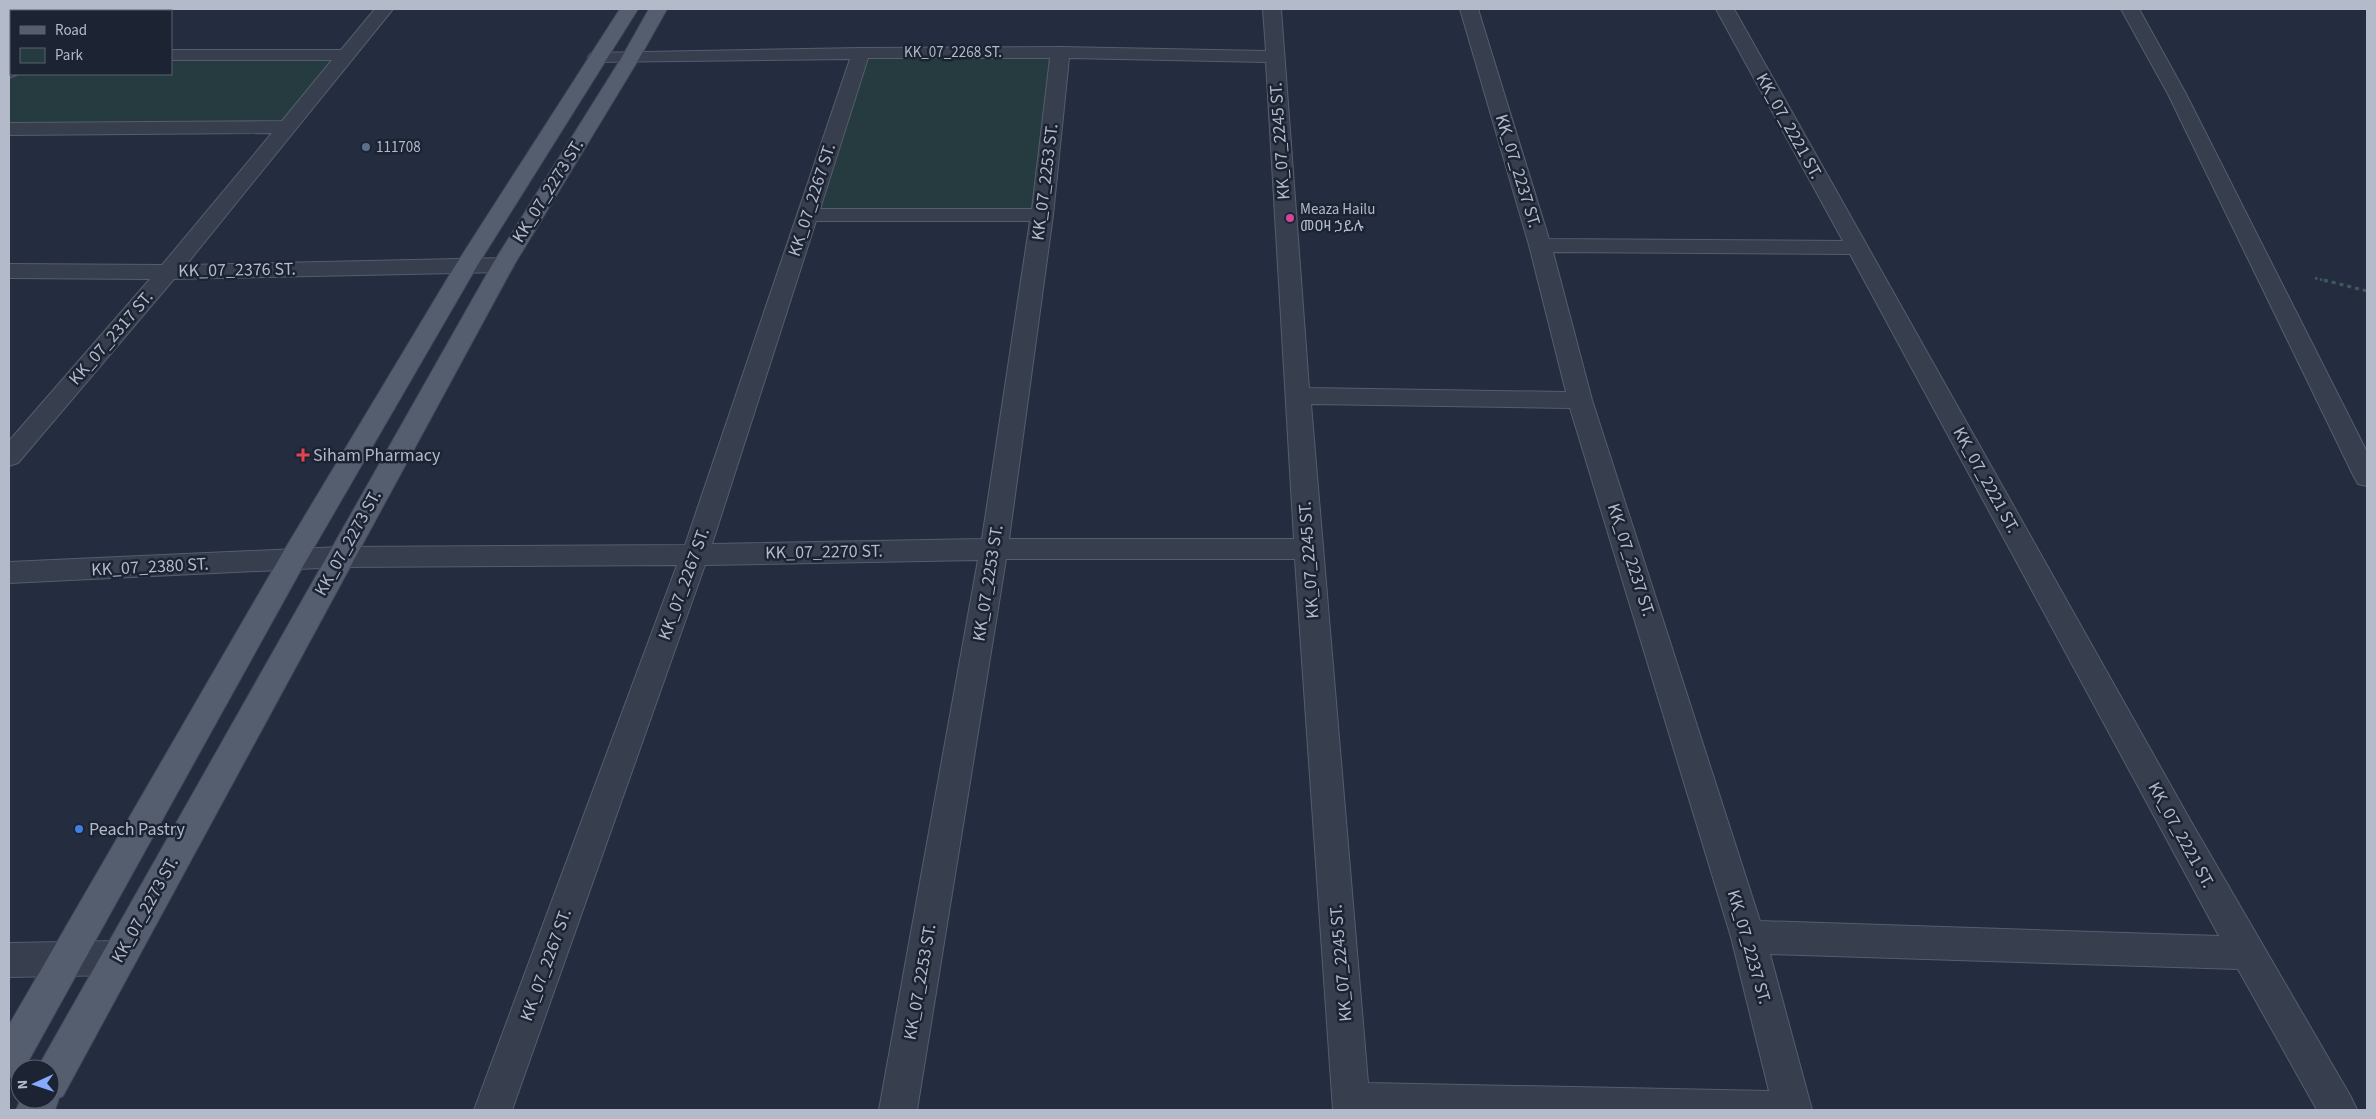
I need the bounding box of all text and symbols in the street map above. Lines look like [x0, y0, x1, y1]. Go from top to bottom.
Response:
legend [10, 10, 172, 75]
text: Road [55, 20, 87, 41]
street label: KK_07_2268 ST. [904, 42, 1002, 63]
text: Park [55, 45, 84, 66]
street label: KK_07_2221 ST. [1750, 69, 1828, 183]
street label: KK_07_2245 ST. [1263, 81, 1297, 201]
street label: KK_07_2237 ST. [1489, 111, 1547, 231]
street label: KK_07_2253 ST. [1025, 122, 1065, 242]
street label: KK_07_2273 ST. [506, 135, 590, 247]
place label: 111708 [376, 137, 421, 158]
street label: KK_07_2267 ST. [782, 140, 842, 260]
marker: 111708 [360, 141, 372, 153]
place label: Meaza Hailu መዐዛ ኃይሉ [1300, 199, 1375, 237]
marker: Meaza Hailu መዐዛ ኃይሉ [1284, 212, 1296, 224]
street label: KK_07_2376 ST. [178, 256, 296, 284]
street label: KK_07_2317 ST. [63, 285, 159, 391]
street label: KK_07_2221 ST. [1947, 423, 2025, 537]
place label: Siham Pharmacy [313, 443, 441, 468]
marker: Siham Pharmacy [297, 449, 309, 461]
street label: KK_07_2273 ST. [309, 486, 387, 600]
street label: KK_07_2245 ST. [1292, 500, 1326, 620]
street label: KK_07_2237 ST. [1601, 500, 1661, 620]
street label: KK_07_2253 ST. [966, 523, 1010, 643]
street label: KK_07_2267 ST. [652, 524, 716, 644]
street label: KK_07_2270 ST. [765, 538, 883, 566]
street label: KK_07_2380 ST. [91, 551, 209, 583]
street label: KK_07_2221 ST. [2142, 778, 2220, 892]
place label: Peach Pastry [89, 817, 186, 842]
marker: Peach Pastry [73, 823, 85, 835]
street label: KK_07_2273 ST. [106, 853, 184, 967]
street label: KK_07_2237 ST. [1721, 887, 1777, 1007]
street label: KK_07_2245 ST. [1323, 903, 1359, 1023]
street label: KK_07_2267 ST. [514, 905, 578, 1025]
street label: KK_07_2253 ST. [897, 922, 943, 1042]
north arrow [10, 1059, 60, 1109]
text: N [13, 1079, 33, 1090]

